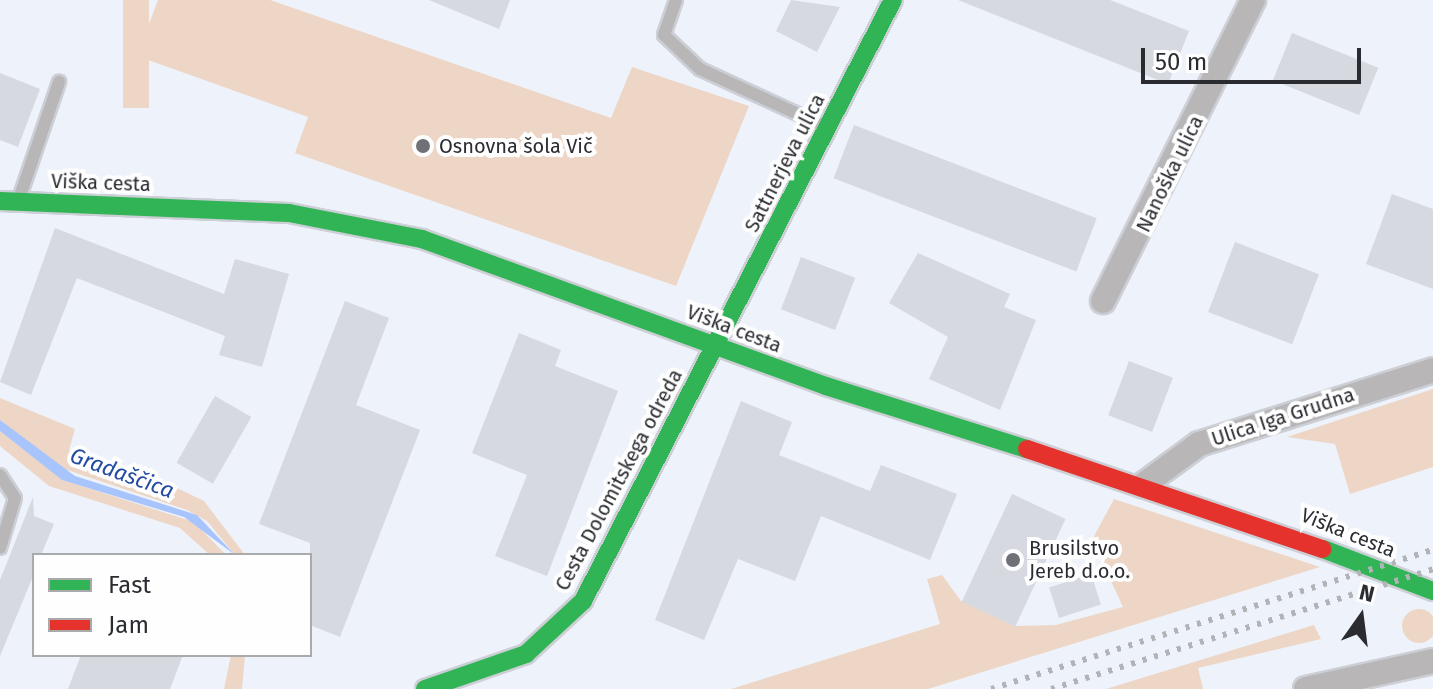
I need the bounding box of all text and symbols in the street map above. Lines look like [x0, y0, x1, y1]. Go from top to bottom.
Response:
scale bar [1145, 32, 1365, 82]
text: 50 m [1155, 48, 1207, 76]
street label: Sattnerjeva ulica [740, 90, 830, 236]
street label: Nanoška ulica [1131, 112, 1209, 236]
place label: Osnovna šola Vič [439, 134, 593, 158]
marker: Osnovna šola Vič [414, 137, 432, 155]
street label: Viška cesta [51, 169, 151, 197]
street label: Viška cesta [683, 300, 785, 358]
street label: Cesta Dolomitskega odreda [550, 365, 688, 595]
street label: Ulica Iga Grudna [1208, 383, 1358, 451]
water label: Gradaščica [66, 442, 178, 504]
street label: Viška cesta [1297, 503, 1399, 563]
place label: Brusilstvo Jereb d.o.o. [1029, 536, 1130, 583]
marker: Brusilstvo Jereb d.o.o. [1004, 551, 1022, 569]
legend [32, 553, 312, 657]
text: Fast [108, 571, 151, 599]
north arrow [1321, 577, 1401, 657]
text: N [1357, 578, 1377, 608]
text: Jam [108, 611, 149, 639]

